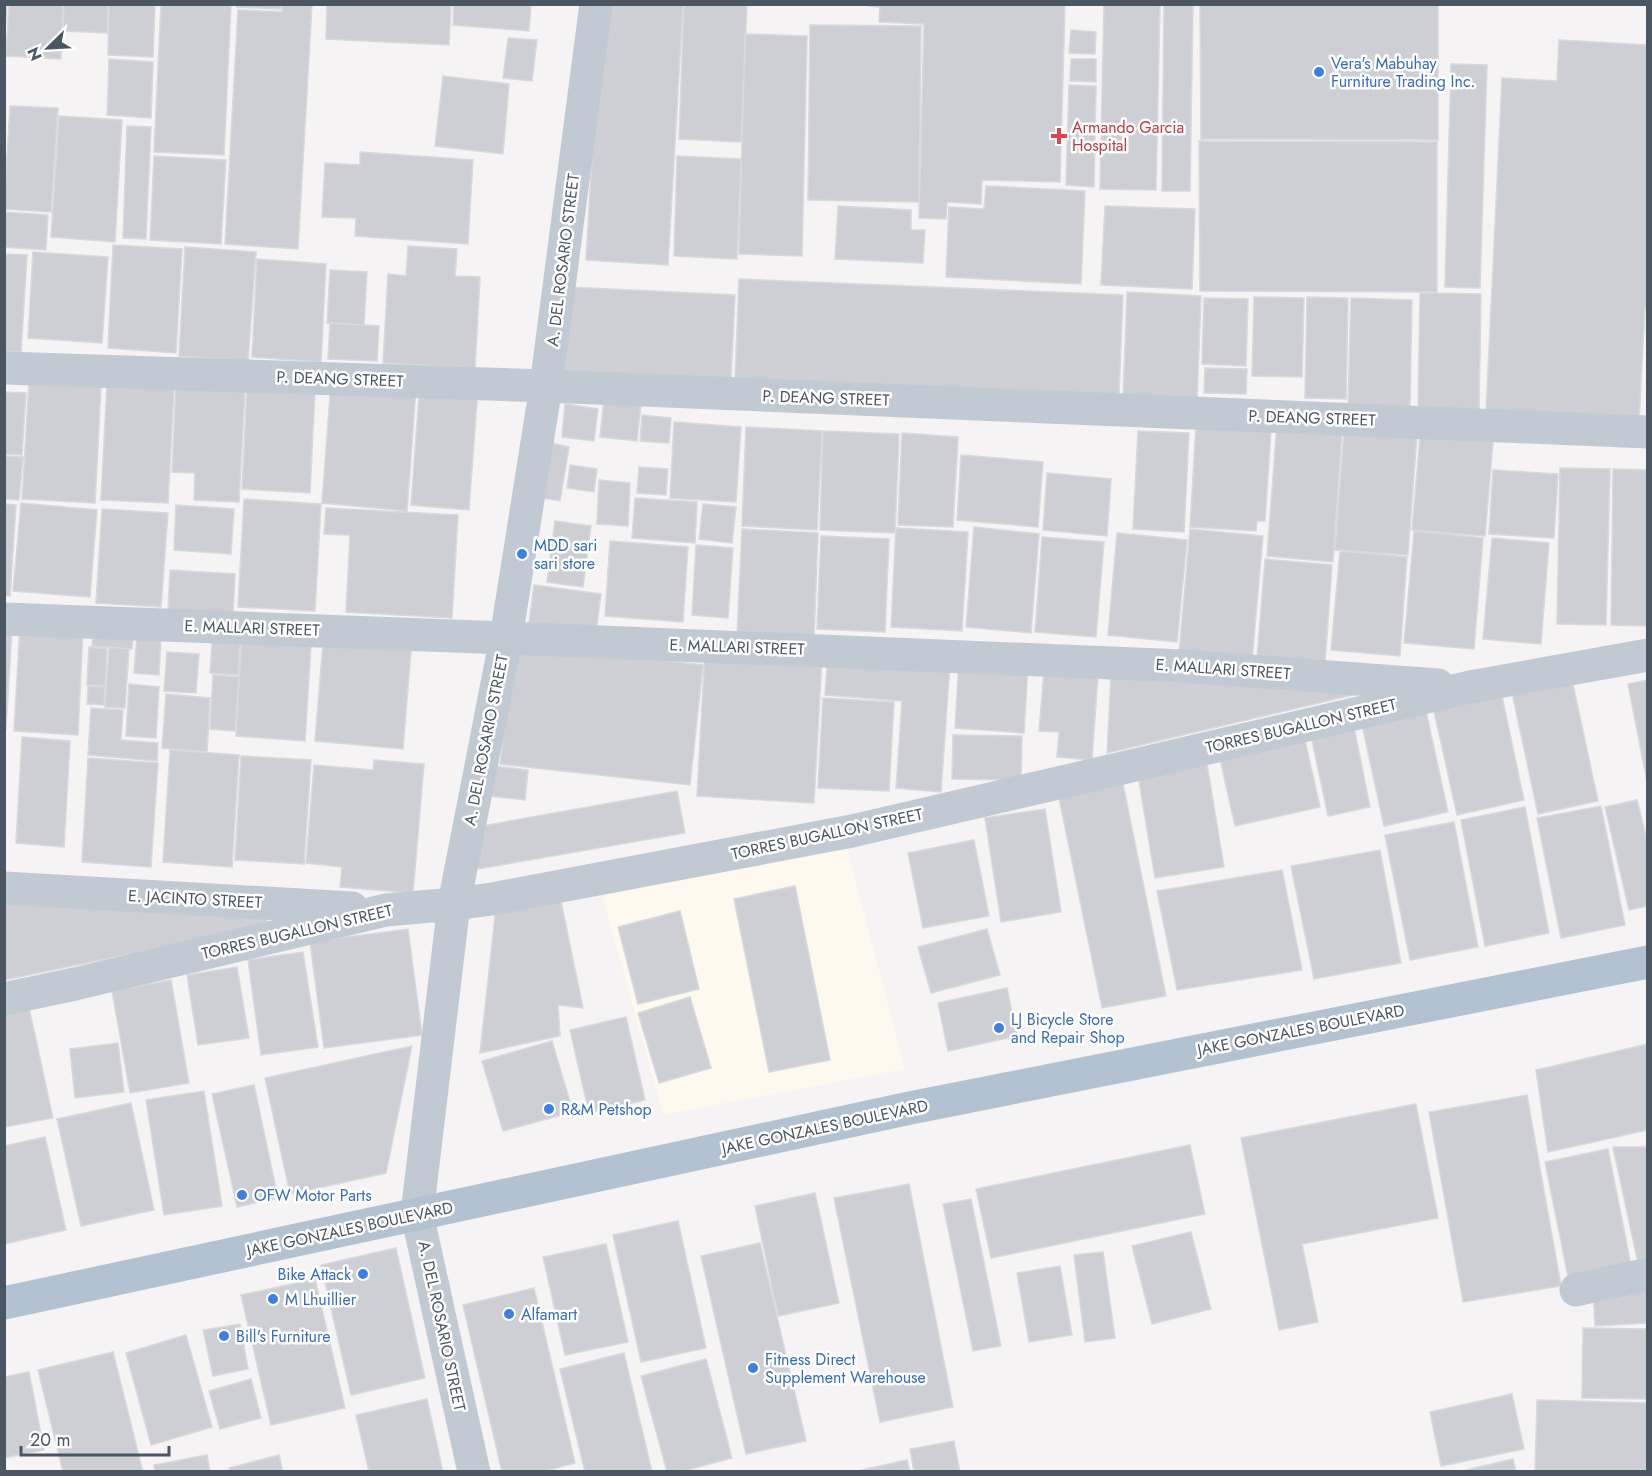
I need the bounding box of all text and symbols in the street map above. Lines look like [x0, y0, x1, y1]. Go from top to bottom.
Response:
north arrow [18, 18, 78, 78]
text: N [22, 43, 48, 64]
place label: Vera's Mabuhay Furniture Trading Inc. [1331, 52, 1475, 93]
marker: Vera's Mabuhay Furniture Trading Inc. [1312, 65, 1326, 79]
place label: Armando Garcia Hospital [1072, 116, 1184, 157]
marker: Armando Garcia Hospital [1050, 127, 1068, 145]
street label: A. DEL ROSARIO STREET [541, 172, 585, 348]
street label: P. DEANG STREET [276, 365, 405, 393]
street label: P. DEANG STREET [762, 384, 891, 412]
street label: P. DEANG STREET [1248, 404, 1377, 432]
place label: MDD sari sari store [534, 534, 597, 575]
marker: MDD sari sari store [515, 547, 529, 561]
street label: E. MALLARI STREET [184, 614, 321, 642]
street label: E. MALLARI STREET [669, 633, 806, 661]
street label: A. DEL ROSARIO STREET [458, 652, 514, 827]
street label: E. MALLARI STREET [1155, 653, 1292, 685]
street label: TORRES BUGALLON STREET [1203, 693, 1399, 759]
street label: TORRES BUGALLON STREET [729, 802, 925, 866]
street label: E. JACINTO STREET [128, 884, 263, 914]
street label: TORRES BUGALLON STREET [199, 899, 395, 965]
street label: JAKE GONZALES BOULEVARD [1194, 999, 1407, 1062]
place label: LJ Bicycle Store and Repair Shop [1011, 1008, 1125, 1049]
marker: LJ Bicycle Store and Repair Shop [992, 1021, 1006, 1035]
street label: JAKE GONZALES BOULEVARD [718, 1094, 930, 1161]
place label: R&M Petshop [561, 1098, 652, 1121]
marker: R&M Petshop [542, 1102, 556, 1116]
place label: OFW Motor Parts [254, 1184, 372, 1207]
marker: OFW Motor Parts [235, 1188, 249, 1202]
street label: JAKE GONZALES BOULEVARD [243, 1196, 455, 1263]
street label: A. DEL ROSARIO STREET [413, 1239, 471, 1414]
place label: Bike Attack [277, 1263, 352, 1286]
marker: Bike Attack [356, 1267, 370, 1281]
place label: M Lhuillier [285, 1288, 357, 1311]
marker: M Lhuillier [266, 1292, 280, 1306]
place label: Alfamart [521, 1303, 577, 1326]
marker: Alfamart [502, 1307, 516, 1321]
place label: Bill's Furniture [236, 1325, 331, 1348]
marker: Bill's Furniture [217, 1329, 231, 1343]
place label: Fitness Direct Supplement Warehouse [765, 1348, 926, 1389]
marker: Fitness Direct Supplement Warehouse [746, 1361, 760, 1375]
scale bar [21, 1419, 170, 1457]
text: 20 m [30, 1427, 70, 1453]

